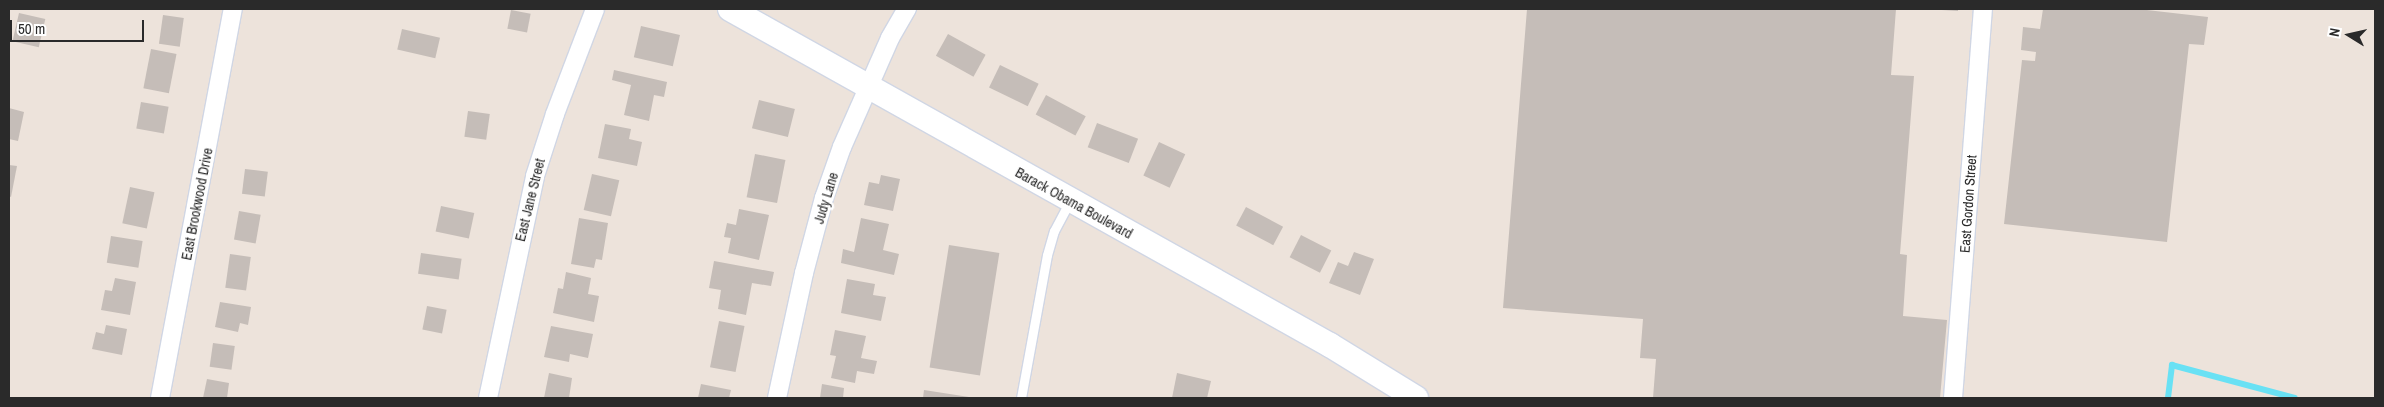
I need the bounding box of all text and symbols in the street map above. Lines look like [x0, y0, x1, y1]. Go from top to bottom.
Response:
scale bar [12, 10, 146, 42]
north arrow [2324, 10, 2374, 60]
text: 50 m [18, 18, 45, 39]
text: N [2325, 27, 2344, 38]
street label: East Brookwood Drive [178, 146, 216, 262]
street label: East Gordon Street [1956, 154, 1980, 254]
street label: East Jane Street [512, 157, 548, 243]
street label: Barack Obama Boulevard [1012, 164, 1136, 242]
street label: Judy Lane [810, 170, 842, 226]

